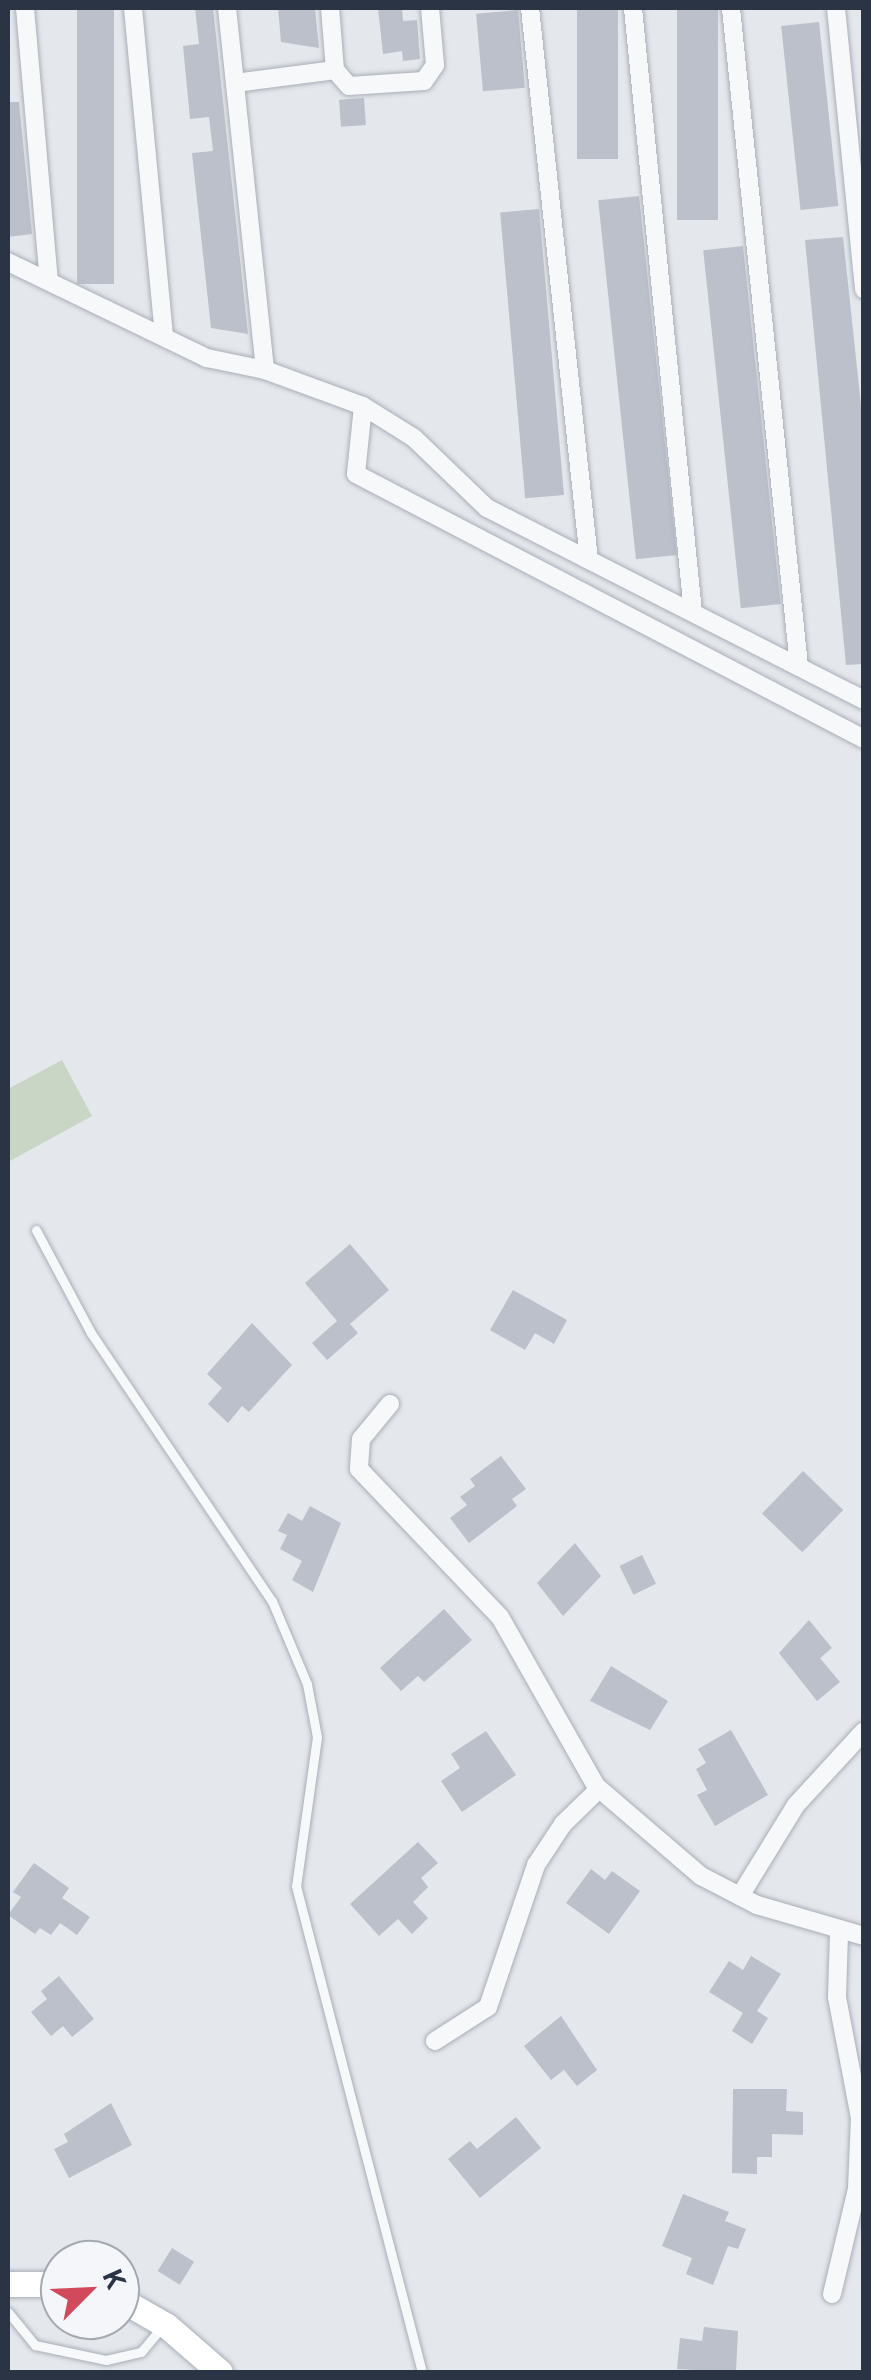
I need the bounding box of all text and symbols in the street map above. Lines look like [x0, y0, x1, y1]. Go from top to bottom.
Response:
north arrow [40, 2240, 140, 2340]
text: K [96, 2264, 135, 2294]

